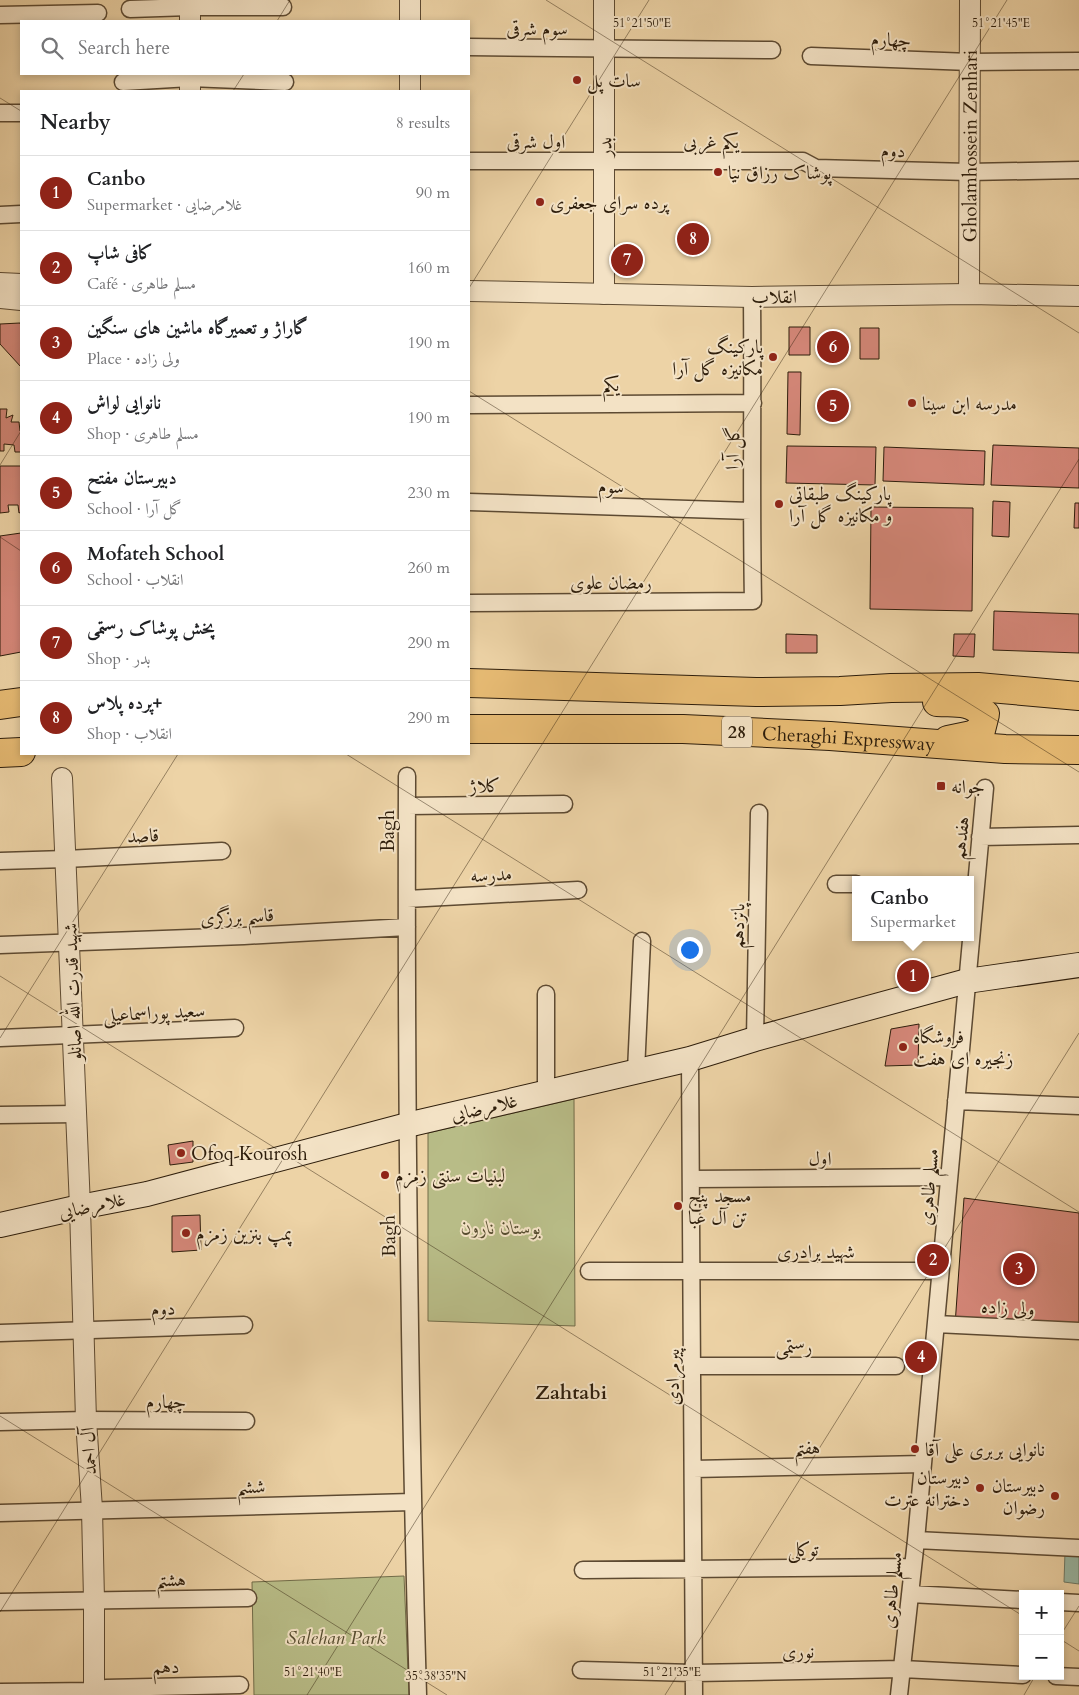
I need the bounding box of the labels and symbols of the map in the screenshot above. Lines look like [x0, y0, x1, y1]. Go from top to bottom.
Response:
text: 51°21'50"E [613, 15, 671, 31]
text: 51°21'45"E [972, 15, 1030, 31]
street label: سوم شرقی [506, 16, 568, 45]
street label: چهارم [870, 26, 912, 57]
street label: Gholamhossein Zenhari [957, 50, 984, 242]
place label: سات پل [587, 68, 641, 94]
marker: سات پل [571, 74, 583, 86]
street label: اول شرقی [507, 129, 565, 155]
street label: یکم غربی [683, 129, 740, 159]
street label: بدر [592, 137, 618, 159]
street label: دوم [880, 138, 906, 167]
place label: پوشاک رزاق نیا [728, 160, 833, 186]
marker: پوشاک رزاق نیا [712, 166, 724, 178]
place label: پرده سرای جعفری [550, 190, 670, 216]
marker: پرده سرای جعفری [534, 196, 546, 208]
pin: 8 [677, 220, 709, 258]
pin: 7 [611, 241, 643, 279]
street label: انقلاب [751, 284, 797, 310]
pin: 6 [817, 328, 849, 366]
place label: پارکینگ مکانیزه گل آرا [672, 334, 764, 382]
marker: پارکینگ مکانیزه گل آرا [767, 351, 779, 363]
street label: یکم [603, 372, 621, 402]
pin: 5 [817, 387, 849, 425]
place label: مدرسه ابن سینا [922, 391, 1017, 417]
marker: مدرسه ابن سینا [906, 397, 918, 409]
street label: گل آرا [720, 426, 746, 470]
street label: سوم [597, 474, 624, 503]
place label: پارکینگ طبقاتی و مکانیزه گل آرا [789, 481, 892, 529]
marker: پارکینگ طبقاتی و مکانیزه گل آرا [773, 498, 785, 510]
street label: رمضان علوی [570, 570, 652, 596]
road number: 28 [722, 716, 752, 748]
street label: Cheraghi Expressway [762, 721, 936, 758]
street label: کلاژ [467, 773, 501, 799]
place label: جوانه [951, 774, 985, 800]
marker: جوانه [935, 780, 947, 792]
street label: Bagh [375, 809, 401, 852]
street label: هفدهم [946, 815, 981, 861]
street label: قاصد [126, 822, 160, 850]
street label: مدرسه [469, 861, 513, 889]
street label: قاسم برزگری [199, 902, 275, 938]
street label: پانزدهم [725, 902, 756, 949]
street label: شهید قدرت الله اصانلو [56, 922, 88, 1064]
your location [677, 937, 703, 963]
pin: 1 [897, 957, 929, 995]
street label: سعید پوراسماعیلی [102, 997, 206, 1030]
place label: فروشگاه زنجیره ای هفت [913, 1024, 1013, 1072]
marker: فروشگاه زنجیره ای هفت [897, 1041, 909, 1053]
street label: غلامرضایی [448, 1088, 520, 1128]
place label: Ofoq Kourosh [191, 1141, 308, 1167]
street label: اول [808, 1146, 832, 1172]
marker: Ofoq Kourosh [175, 1147, 187, 1159]
street label: مسلم طاهری [913, 1147, 951, 1227]
place label: لبنیات سنتی زمزم [395, 1163, 505, 1192]
marker: لبنیات سنتی زمزم [379, 1169, 391, 1181]
place label: مسجد پنج تن آل عبا [688, 1183, 751, 1231]
street label: غلامرضایی [56, 1186, 128, 1226]
marker: مسجد پنج تن آل عبا [672, 1200, 684, 1212]
street label: Bagh [376, 1214, 402, 1257]
park label: بوستان نارون [461, 1215, 541, 1241]
place label: پمپ بنزین زمزم [196, 1221, 292, 1250]
marker: پمپ بنزین زمزم [180, 1227, 192, 1239]
street label: شهید برادری [777, 1239, 855, 1265]
pin: 2 [917, 1241, 949, 1279]
pin: 3 [1003, 1250, 1035, 1288]
street label: ولی زاده [980, 1294, 1035, 1322]
street label: دوم [150, 1296, 176, 1325]
street label: رستمی [776, 1334, 812, 1360]
pin: 4 [905, 1338, 937, 1376]
street label: پیرمرادی [660, 1347, 686, 1405]
district label: Zahtabi [535, 1379, 607, 1406]
street label: چهارم [146, 1389, 186, 1418]
street label: آل احمد [75, 1425, 103, 1475]
street label: هفتم [794, 1435, 821, 1467]
place label: نانوایی بربری علی آقا [925, 1437, 1045, 1464]
marker: نانوایی بربری علی آقا [909, 1443, 921, 1455]
place label: دبیرستان دخترانه عترت [884, 1465, 970, 1513]
place label: دبیرستان رضوان [992, 1473, 1045, 1521]
street label: ششم [236, 1474, 266, 1506]
marker: دبیرستان دخترانه عترت [974, 1482, 986, 1494]
marker: دبیرستان رضوان [1049, 1490, 1061, 1502]
street label: توکلی [787, 1537, 819, 1564]
street label: مسلم طاهری [875, 1550, 915, 1630]
street label: هشتم [156, 1567, 186, 1599]
park label: Salehan Park [286, 1625, 386, 1651]
street label: نوری [782, 1639, 814, 1665]
street label: دهم [152, 1654, 180, 1685]
text: 51°21'40"E [284, 1664, 342, 1680]
text: 51°21'35"E [643, 1664, 701, 1680]
text: 35°38'35"N [406, 1668, 467, 1684]

